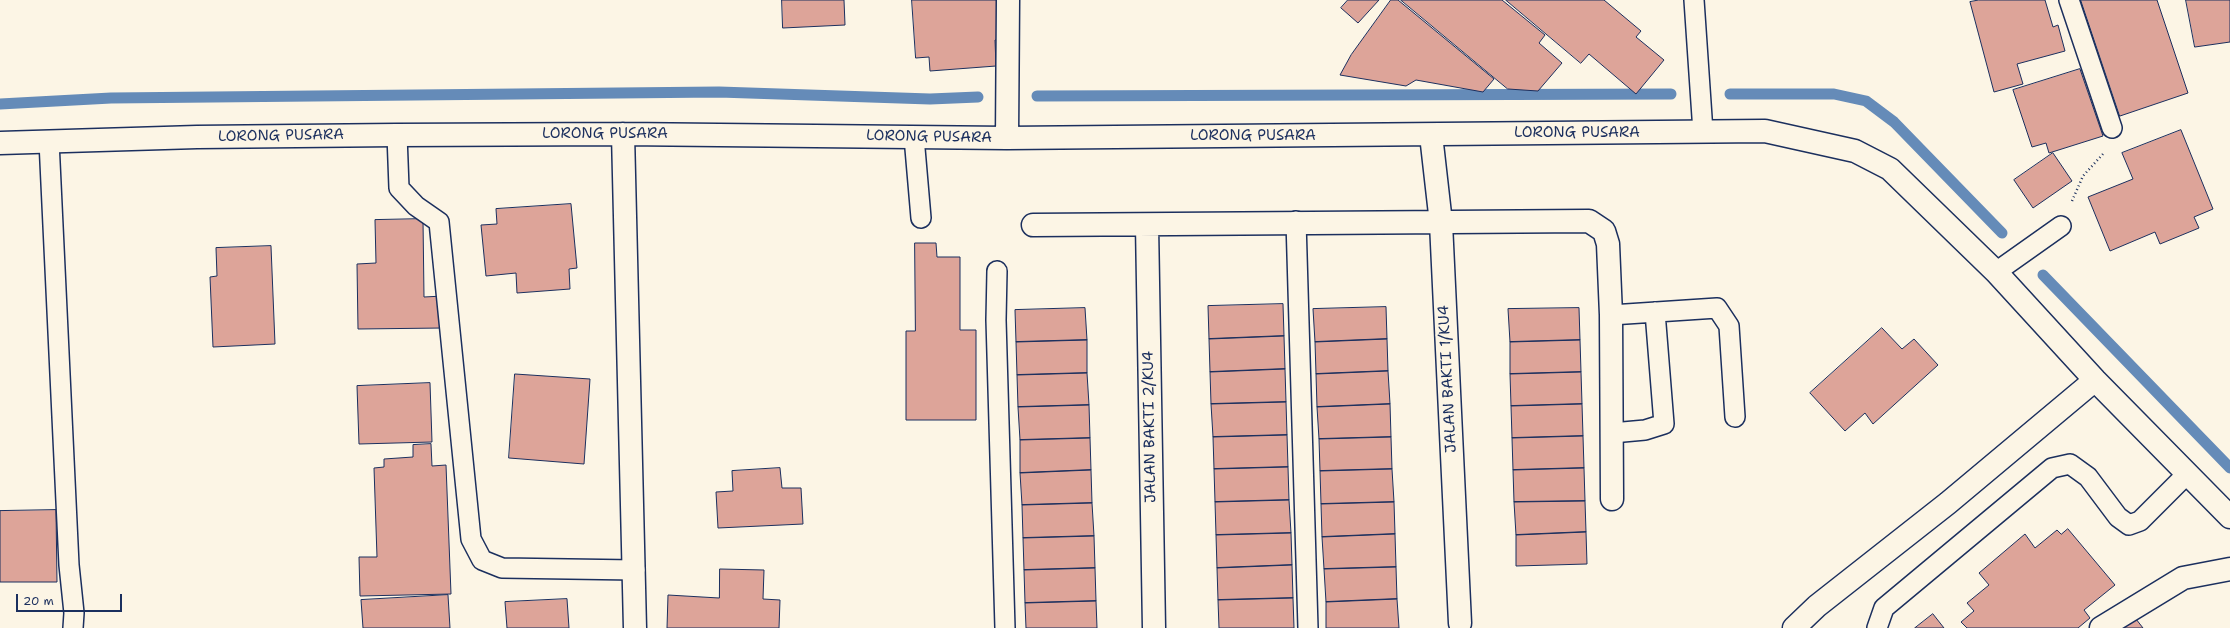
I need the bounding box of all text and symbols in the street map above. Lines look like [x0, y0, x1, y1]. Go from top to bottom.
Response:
street label: LORONG PUSARA [1514, 124, 1640, 142]
street label: LORONG PUSARA [542, 125, 668, 143]
street label: LORONG PUSARA [218, 126, 344, 146]
street label: LORONG PUSARA [866, 127, 992, 147]
street label: LORONG PUSARA [1190, 127, 1316, 145]
street label: JALAN BAKTI 1/KU4 [1435, 305, 1461, 453]
street label: JALAN BAKTI 2/KU4 [1140, 351, 1160, 503]
scale bar [18, 586, 124, 612]
text: 20 m [23, 593, 54, 609]

